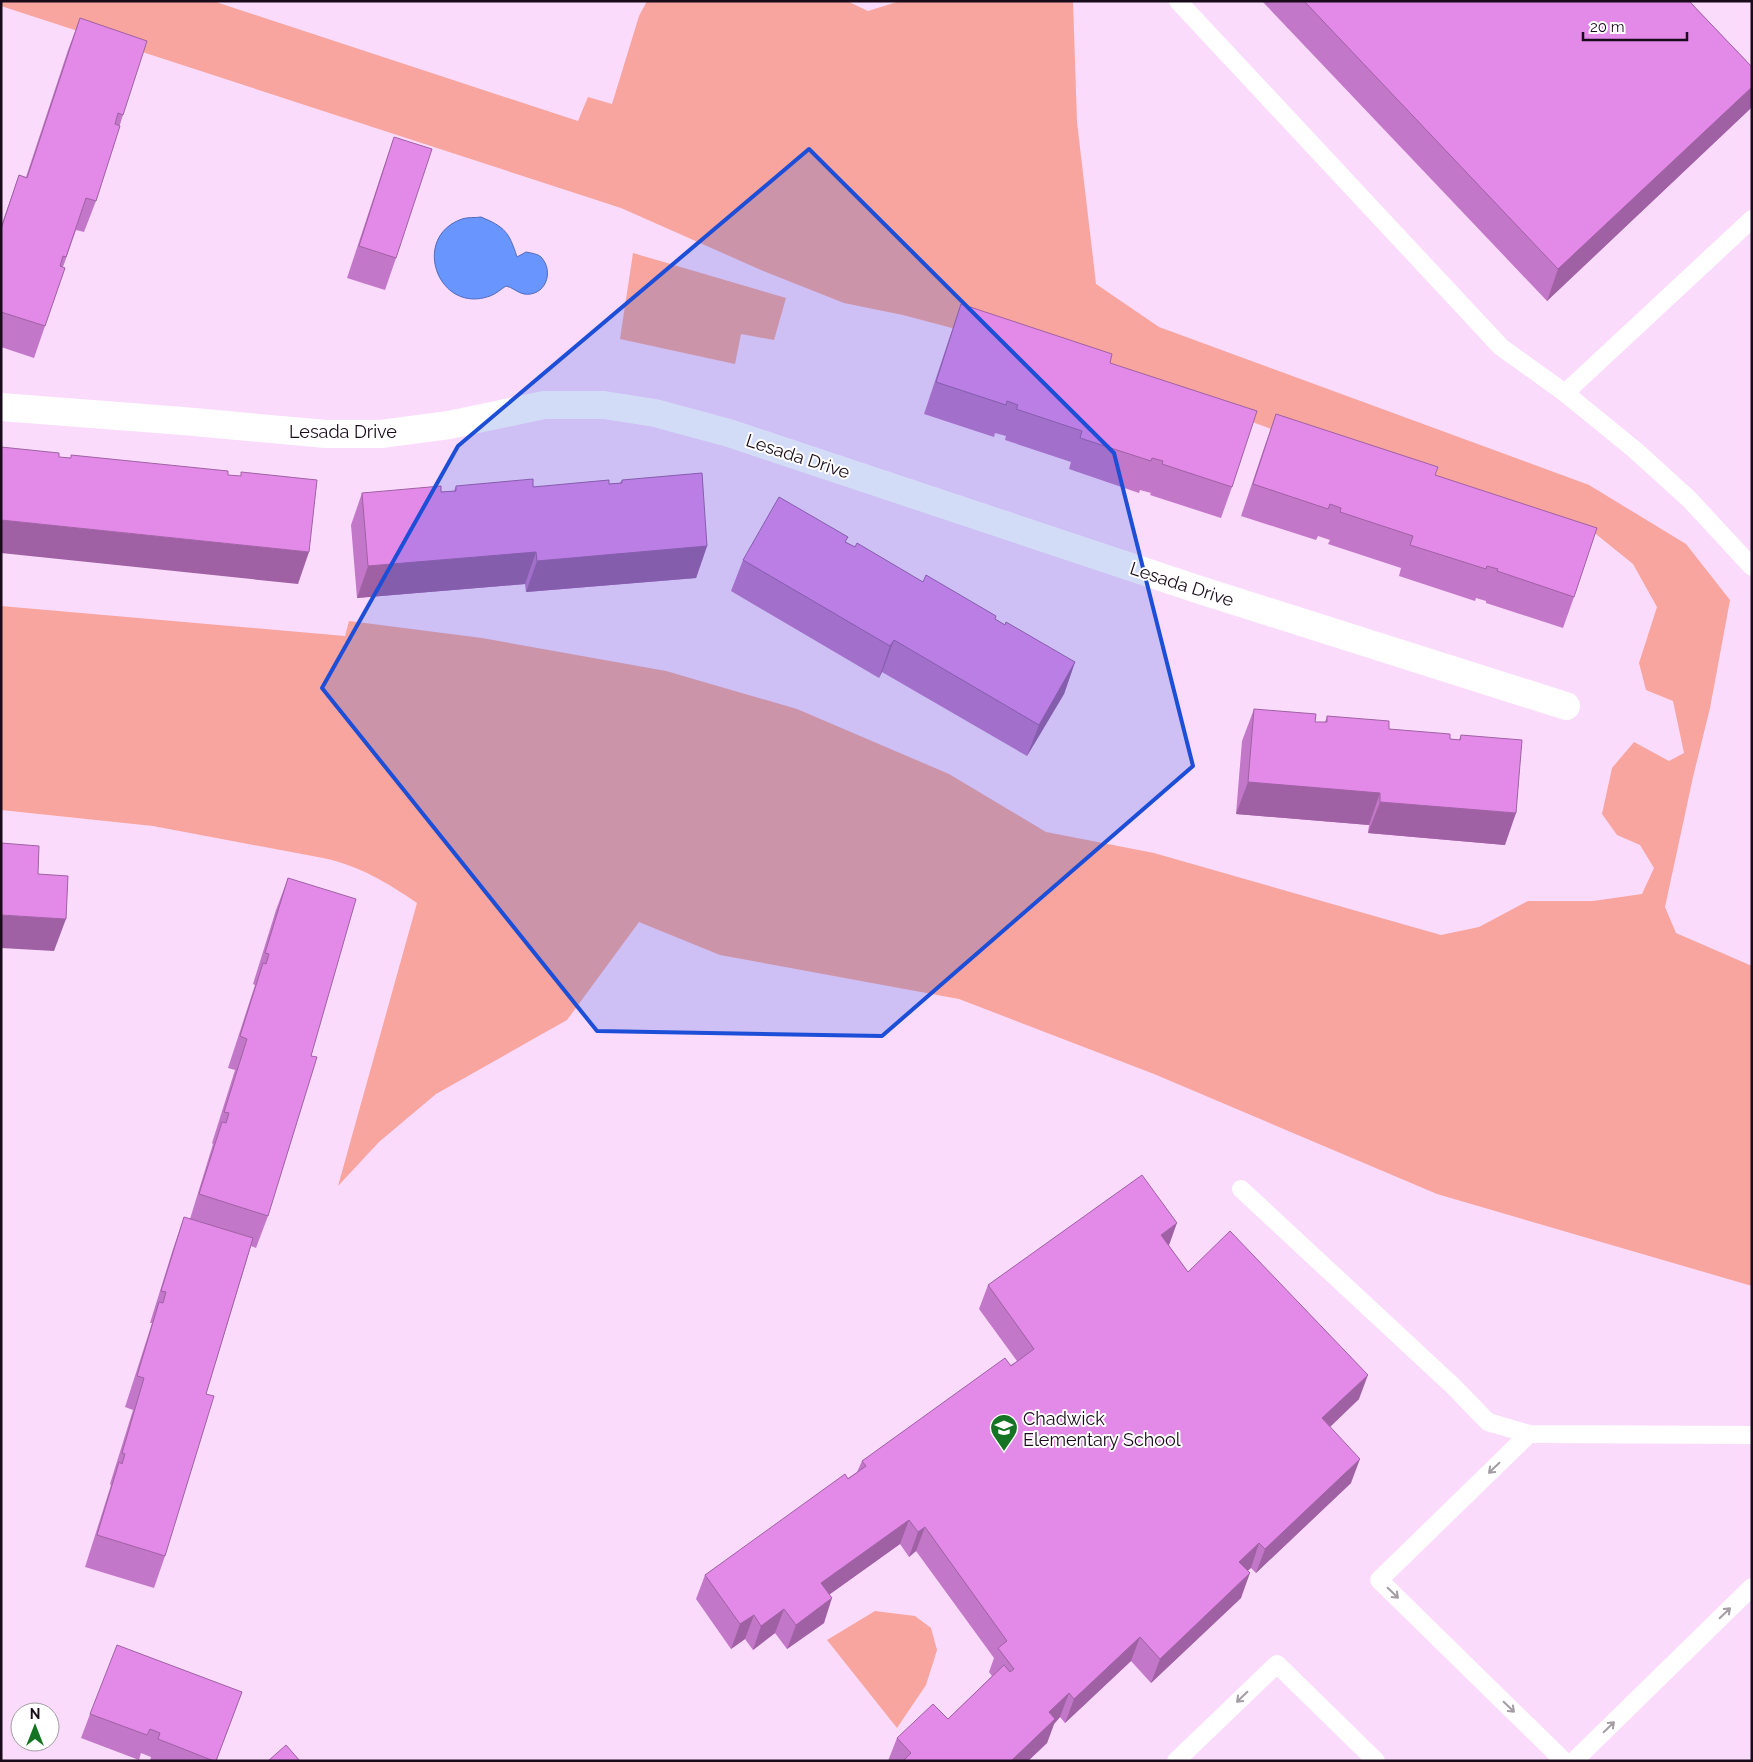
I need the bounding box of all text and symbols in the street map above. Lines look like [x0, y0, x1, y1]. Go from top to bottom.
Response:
scale bar [1583, 10, 1687, 42]
text: 20 m [1590, 18, 1625, 36]
street label: Lesada Drive [289, 421, 397, 442]
street label: Lesada Drive [743, 429, 853, 483]
street label: Lesada Drive [1127, 557, 1237, 611]
place label: Chadwick Elementary School [1023, 1408, 1181, 1450]
school or university icon: Chadwick Elementary School [989, 1413, 1019, 1452]
one-way arrow [1488, 1462, 1501, 1474]
one-way arrow [1386, 1587, 1399, 1599]
one-way arrow [1719, 1607, 1731, 1619]
one-way arrow [1236, 1691, 1248, 1703]
one-way arrow [1503, 1701, 1515, 1713]
north arrow [10, 1702, 60, 1752]
text: N [30, 1706, 40, 1722]
one-way arrow [1602, 1721, 1615, 1733]

